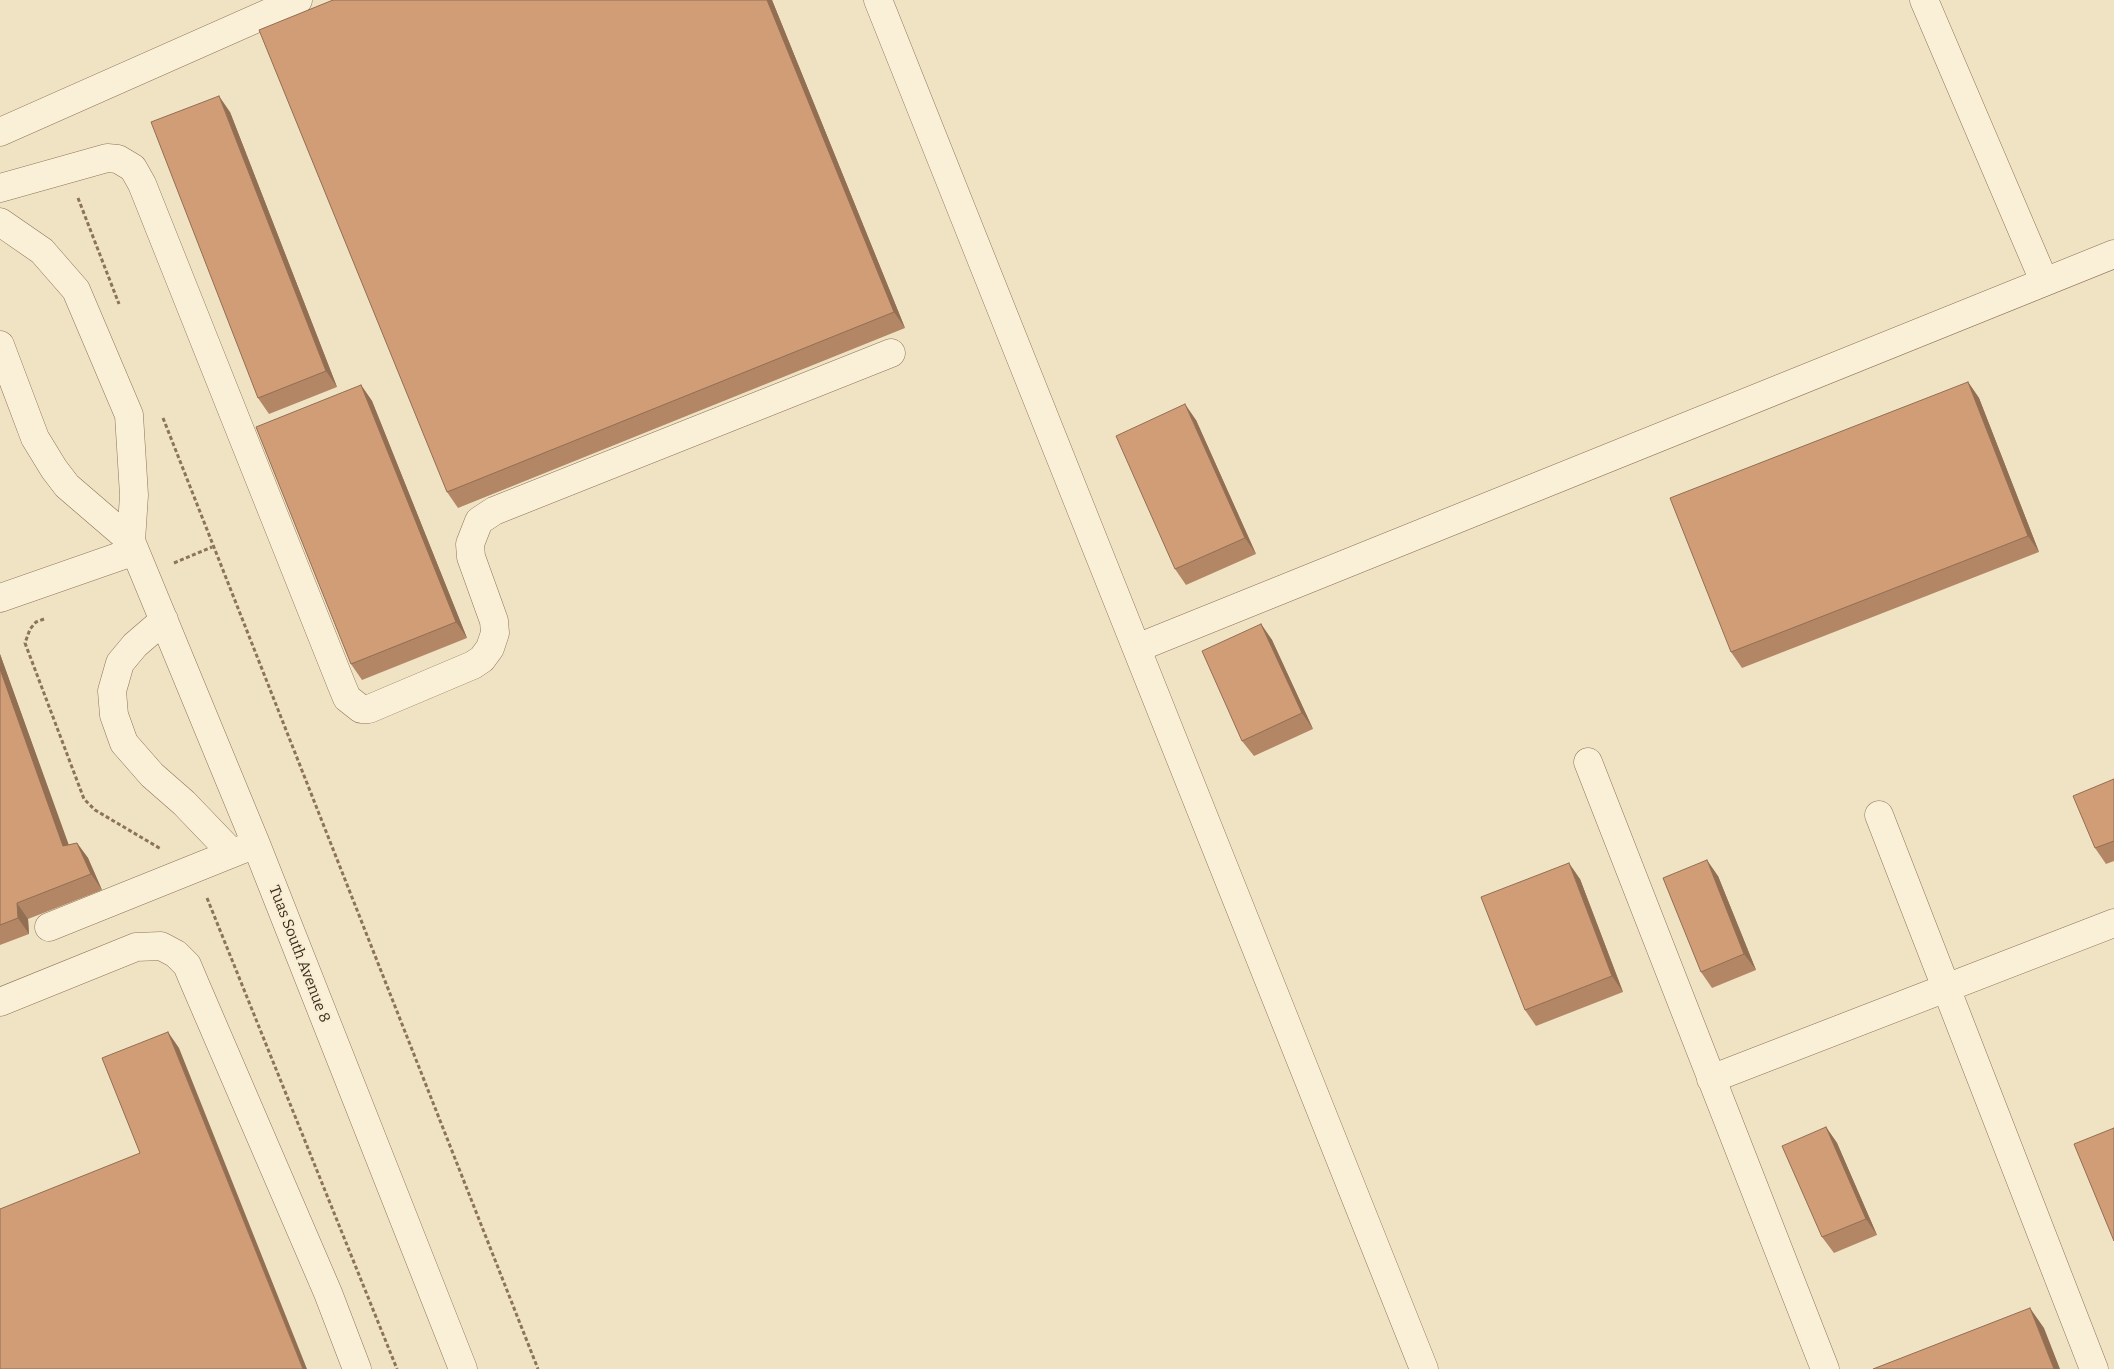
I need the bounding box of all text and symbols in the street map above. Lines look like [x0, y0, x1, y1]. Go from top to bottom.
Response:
street label: Tuas South Avenue 8 [265, 883, 333, 1025]

